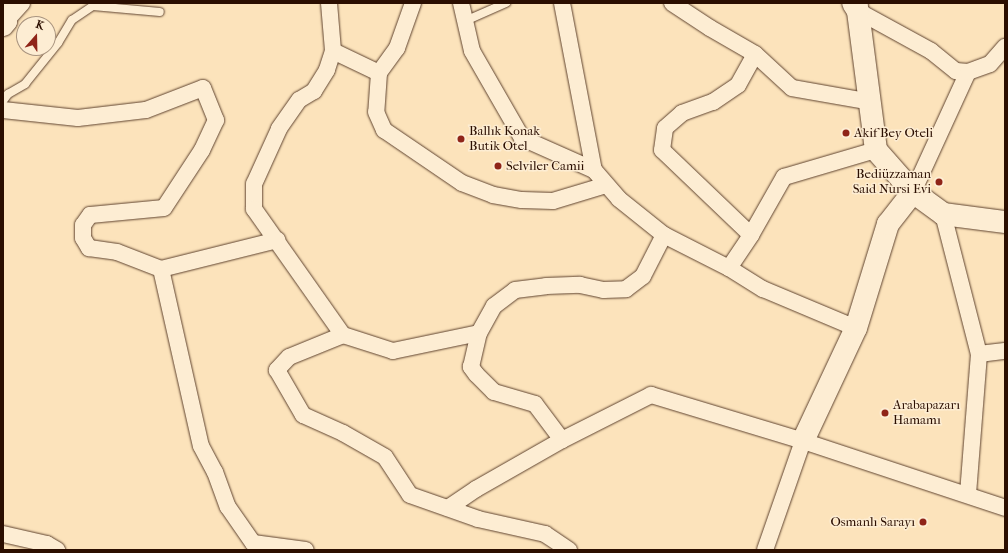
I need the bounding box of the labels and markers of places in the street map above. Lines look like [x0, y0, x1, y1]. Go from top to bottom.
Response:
place label: Ballık Konak Butik Otel [469, 124, 540, 155]
place label: Akif Bey Oteli [854, 125, 933, 141]
marker: Akif Bey Oteli [841, 128, 851, 138]
marker: Ballık Konak Butik Otel [456, 134, 466, 144]
place label: Selviler Camii [506, 158, 584, 174]
marker: Selviler Camii [493, 161, 503, 171]
place label: Bediüzzaman Said Nursi Evi [853, 167, 931, 198]
marker: Bediüzzaman Said Nursi Evi [934, 177, 944, 187]
place label: Arabapazarı Hamamı [893, 398, 960, 429]
marker: Arabapazarı Hamamı [880, 408, 890, 418]
place label: Osmanlı Sarayı [830, 514, 915, 530]
marker: Osmanlı Sarayı [918, 517, 928, 527]

